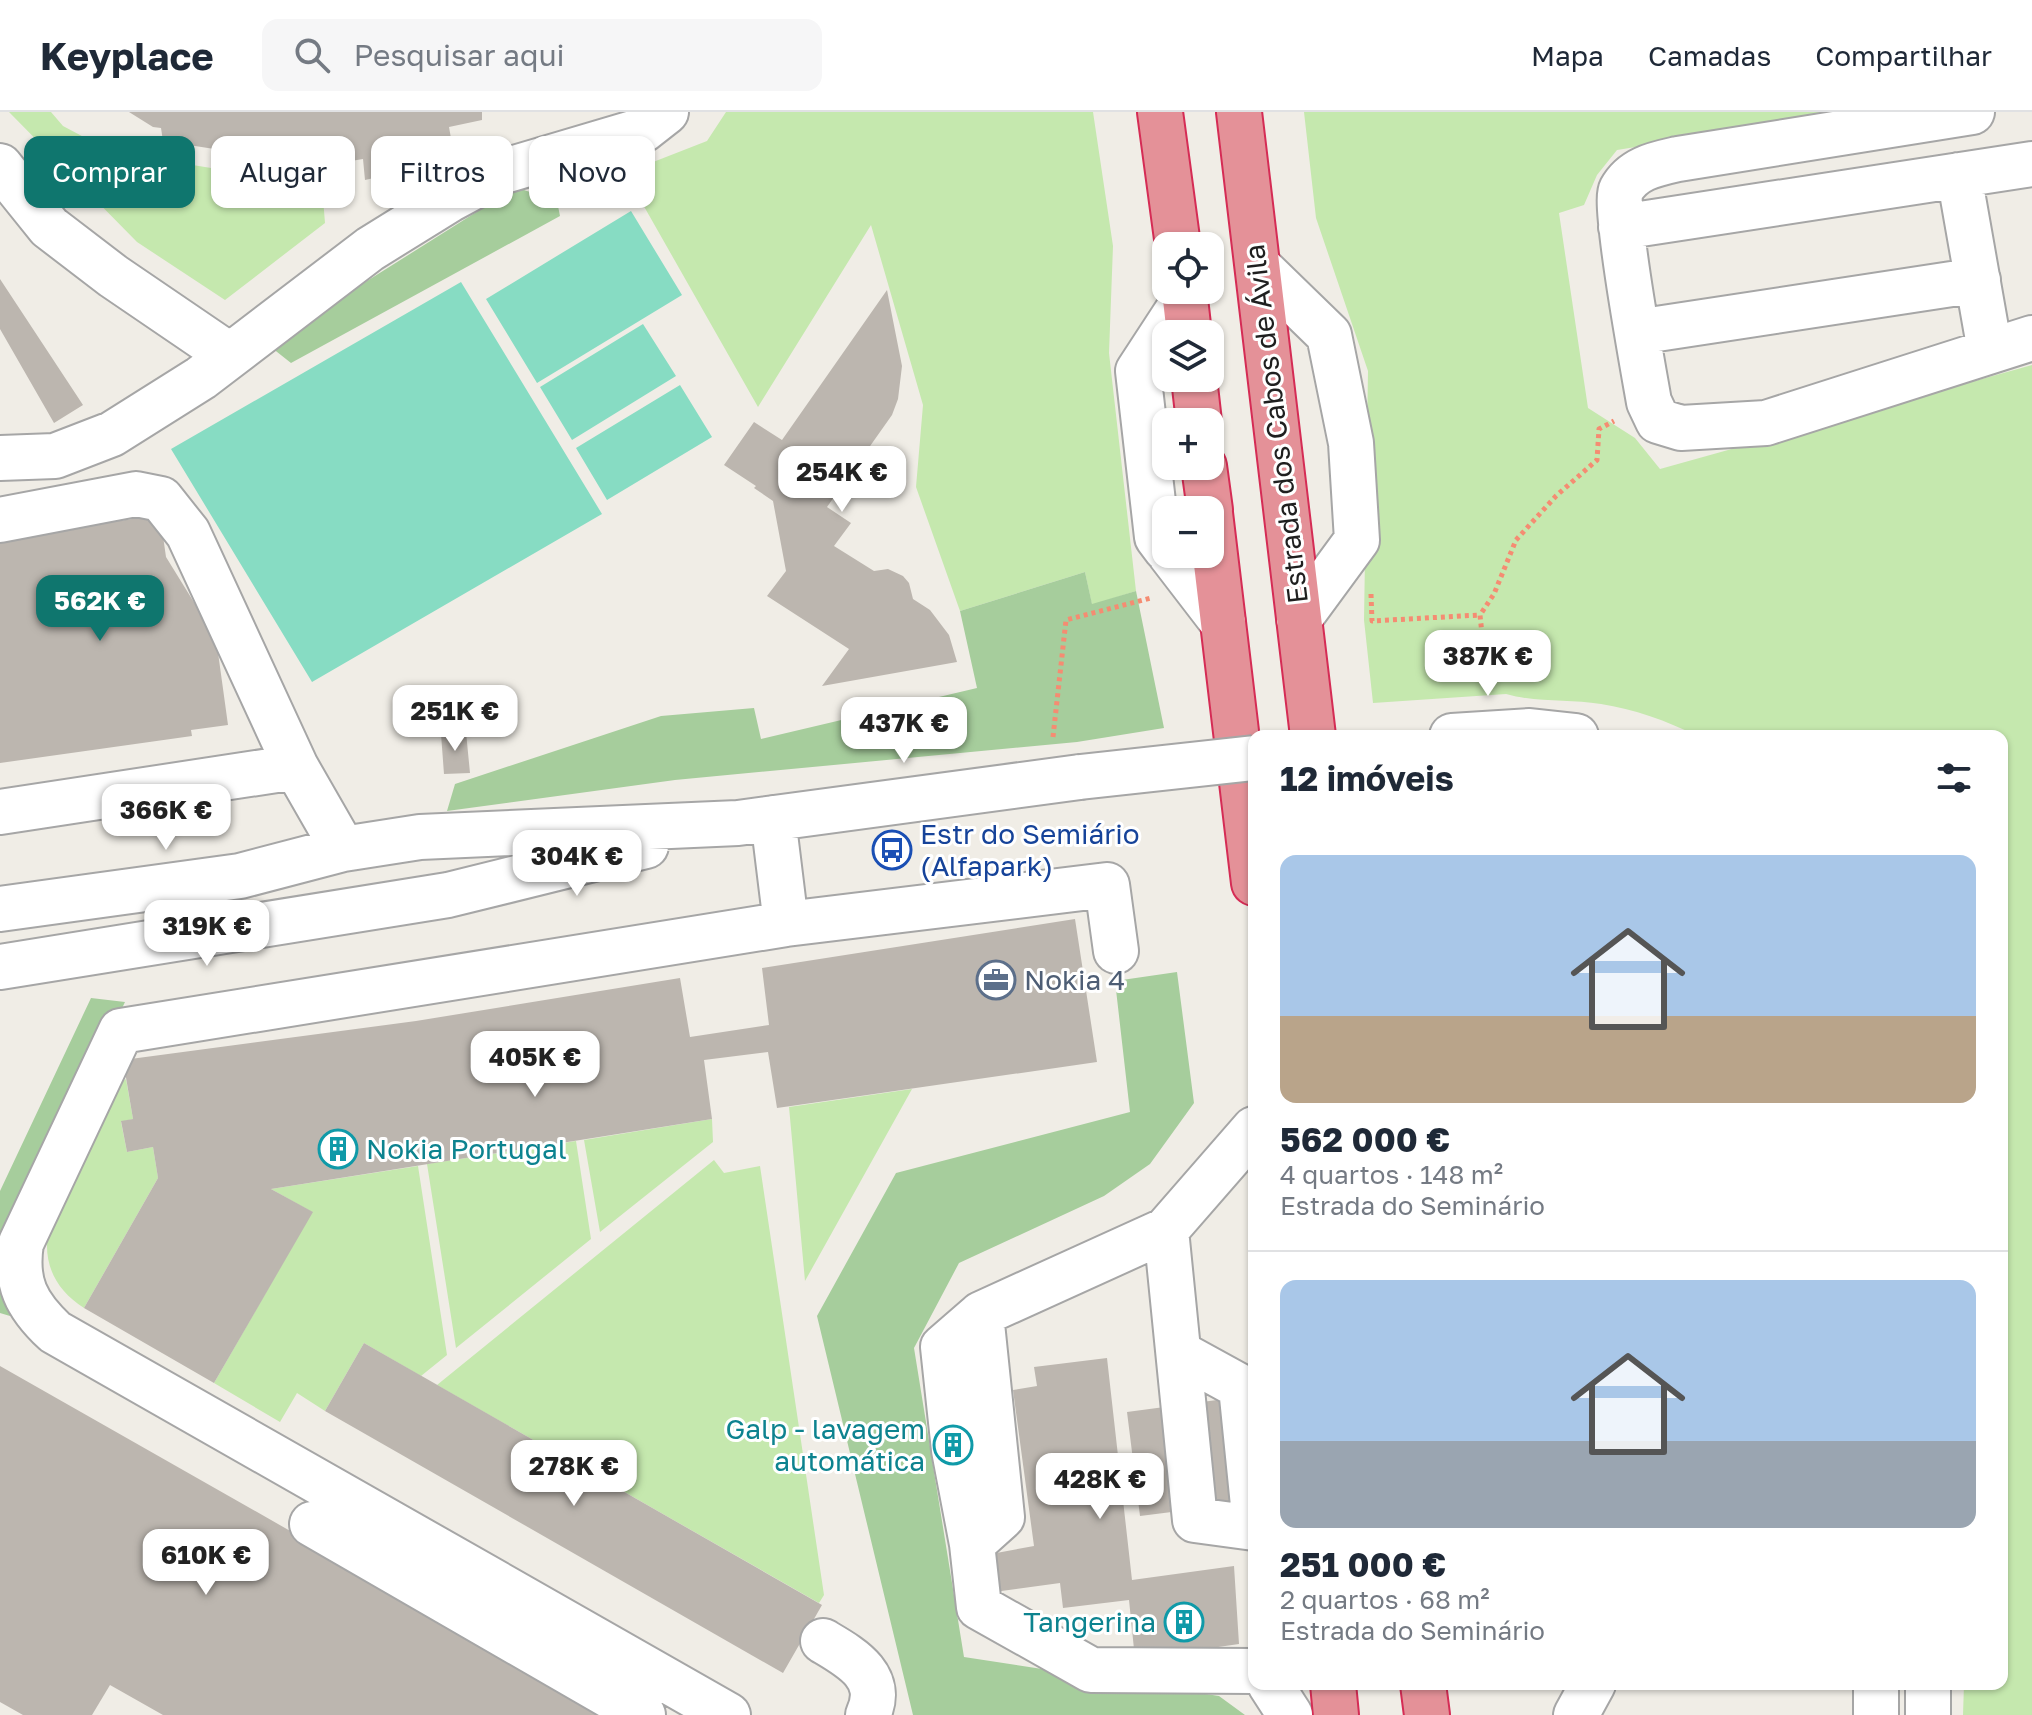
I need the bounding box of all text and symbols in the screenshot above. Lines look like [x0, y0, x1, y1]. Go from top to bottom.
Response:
search box [262, 19, 822, 91]
text: Keyplace [40, 33, 214, 78]
icon: search [290, 33, 334, 77]
text: Pesquisar aqui [354, 37, 565, 73]
text: Mapa [1531, 39, 1604, 72]
text: Camadas [1648, 39, 1771, 72]
text: Compartilhar [1815, 39, 1992, 72]
chip: Comprar [24, 136, 195, 208]
chip: Alugar [211, 136, 355, 208]
chip: Filtros [371, 136, 513, 208]
chip: Novo [529, 136, 655, 208]
map controls [1152, 232, 1224, 568]
button: locate [1152, 232, 1224, 304]
street label: Estrada dos Cabos de Ávila [1237, 243, 1314, 606]
button: layers [1152, 320, 1224, 392]
button: + [1152, 408, 1224, 480]
pin: 254K € [777, 446, 907, 514]
text: 254K € [796, 456, 888, 487]
button: − [1152, 496, 1224, 568]
pin: 562K € [35, 575, 165, 643]
text: 562K € [54, 585, 146, 616]
pin: 387K € [1423, 630, 1553, 698]
text: 387K € [1443, 640, 1533, 671]
pin: 251K € [390, 685, 520, 753]
text: 251K € [411, 695, 499, 726]
pin: 437K € [839, 697, 969, 765]
text: 437K € [859, 707, 949, 738]
icon: filters [1932, 756, 1976, 800]
text: 12 imóveis [1280, 758, 1454, 798]
pin: 366K € [101, 784, 231, 852]
text: 366K € [120, 794, 212, 825]
place label: Estr do Semiário (Alfapark) [920, 817, 1140, 882]
bus stop icon: Estr do Semiário (Alfapark) [871, 829, 913, 871]
pin: 304K € [512, 830, 642, 898]
text: 304K € [531, 840, 623, 871]
pin: 319K € [142, 900, 272, 968]
icon: home [1556, 907, 1700, 1051]
text: 319K € [162, 910, 252, 941]
office icon: Nokia 4 [975, 959, 1017, 1001]
place label: Nokia 4 [1024, 963, 1125, 996]
pin: 405K € [470, 1031, 600, 1099]
text: 405K € [489, 1041, 581, 1072]
text: 562 000 € [1280, 1119, 1450, 1159]
building icon: Nokia Portugal [317, 1128, 359, 1170]
place label: Nokia Portugal [366, 1132, 567, 1165]
text: 4 quartos · 148 m² [1280, 1159, 1503, 1190]
text: Estrada do Seminário [1280, 1190, 1545, 1221]
icon: home [1556, 1332, 1700, 1476]
place label: Galp - lavagem automática [725, 1412, 925, 1477]
building icon: Galp - lavagem automática [932, 1424, 974, 1466]
pin: 278K € [509, 1440, 639, 1508]
text: 278K € [529, 1450, 619, 1481]
pin: 428K € [1035, 1453, 1165, 1521]
text: 428K € [1054, 1463, 1146, 1494]
pin: 610K € [141, 1529, 271, 1597]
text: 610K € [161, 1539, 251, 1570]
text: 251 000 € [1280, 1544, 1446, 1584]
text: 2 quartos · 68 m² [1280, 1584, 1490, 1615]
building icon: Tangerina [1163, 1601, 1205, 1643]
place label: Tangerina [1023, 1605, 1156, 1638]
text: Estrada do Seminário [1280, 1615, 1545, 1646]

